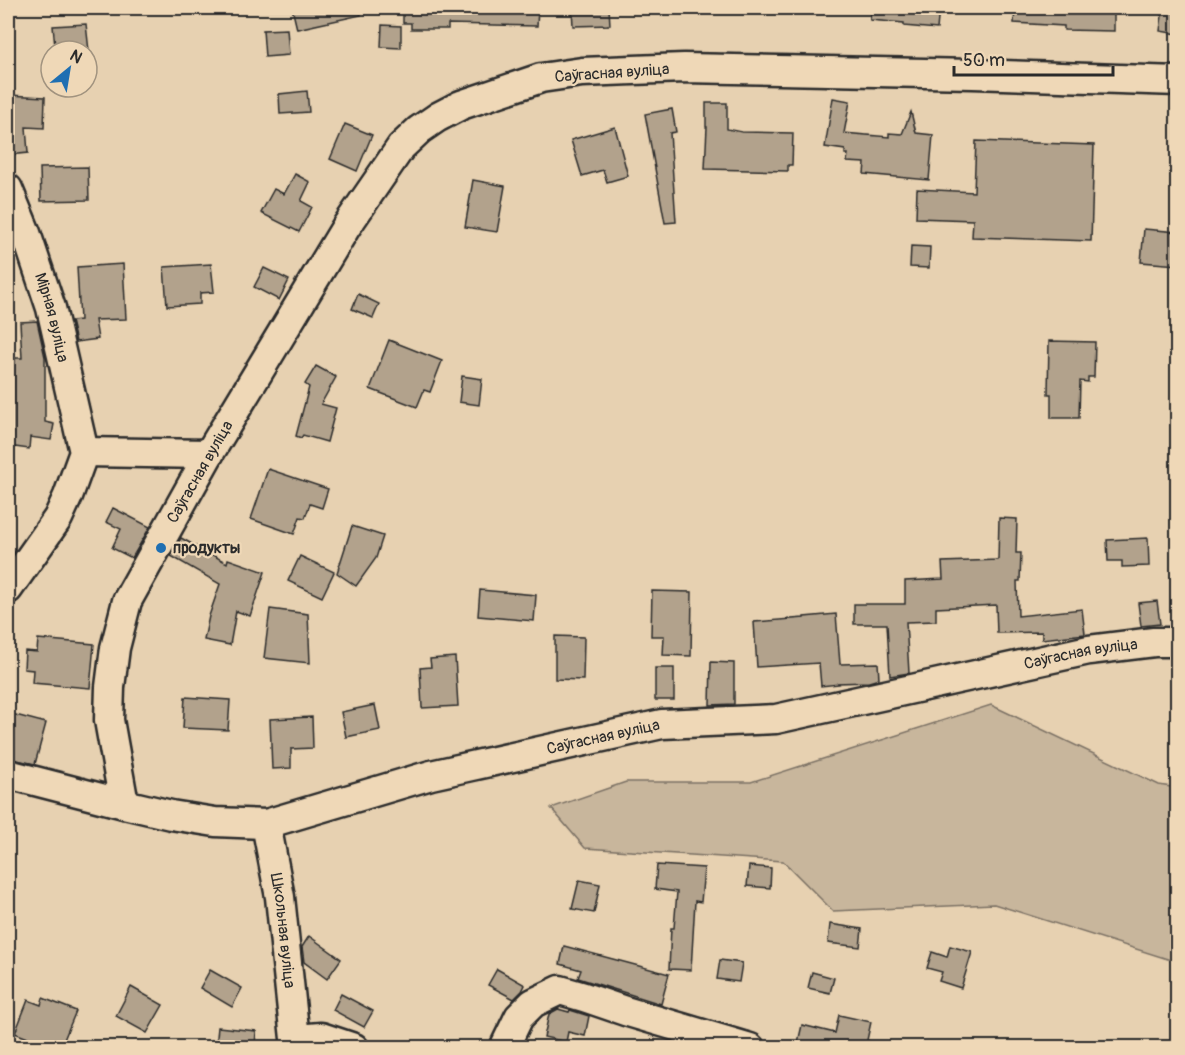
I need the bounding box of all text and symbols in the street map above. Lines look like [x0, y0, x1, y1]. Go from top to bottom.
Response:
north arrow [39, 39, 99, 99]
scale bar [954, 39, 1113, 77]
text: N [66, 46, 86, 68]
text: 50 m [963, 49, 1005, 72]
street label: Саўгасная вуліца [554, 59, 670, 87]
street label: Мірная вуліца [30, 270, 73, 364]
street label: Саўгасная вуліца [163, 417, 237, 527]
place label: продукты [173, 538, 240, 558]
marker: продукты [154, 541, 168, 555]
street label: Саўгасная вуліца [1022, 634, 1139, 674]
street label: Саўгасная вуліца [545, 715, 662, 759]
street label: Школьная вуліца [266, 871, 300, 989]

